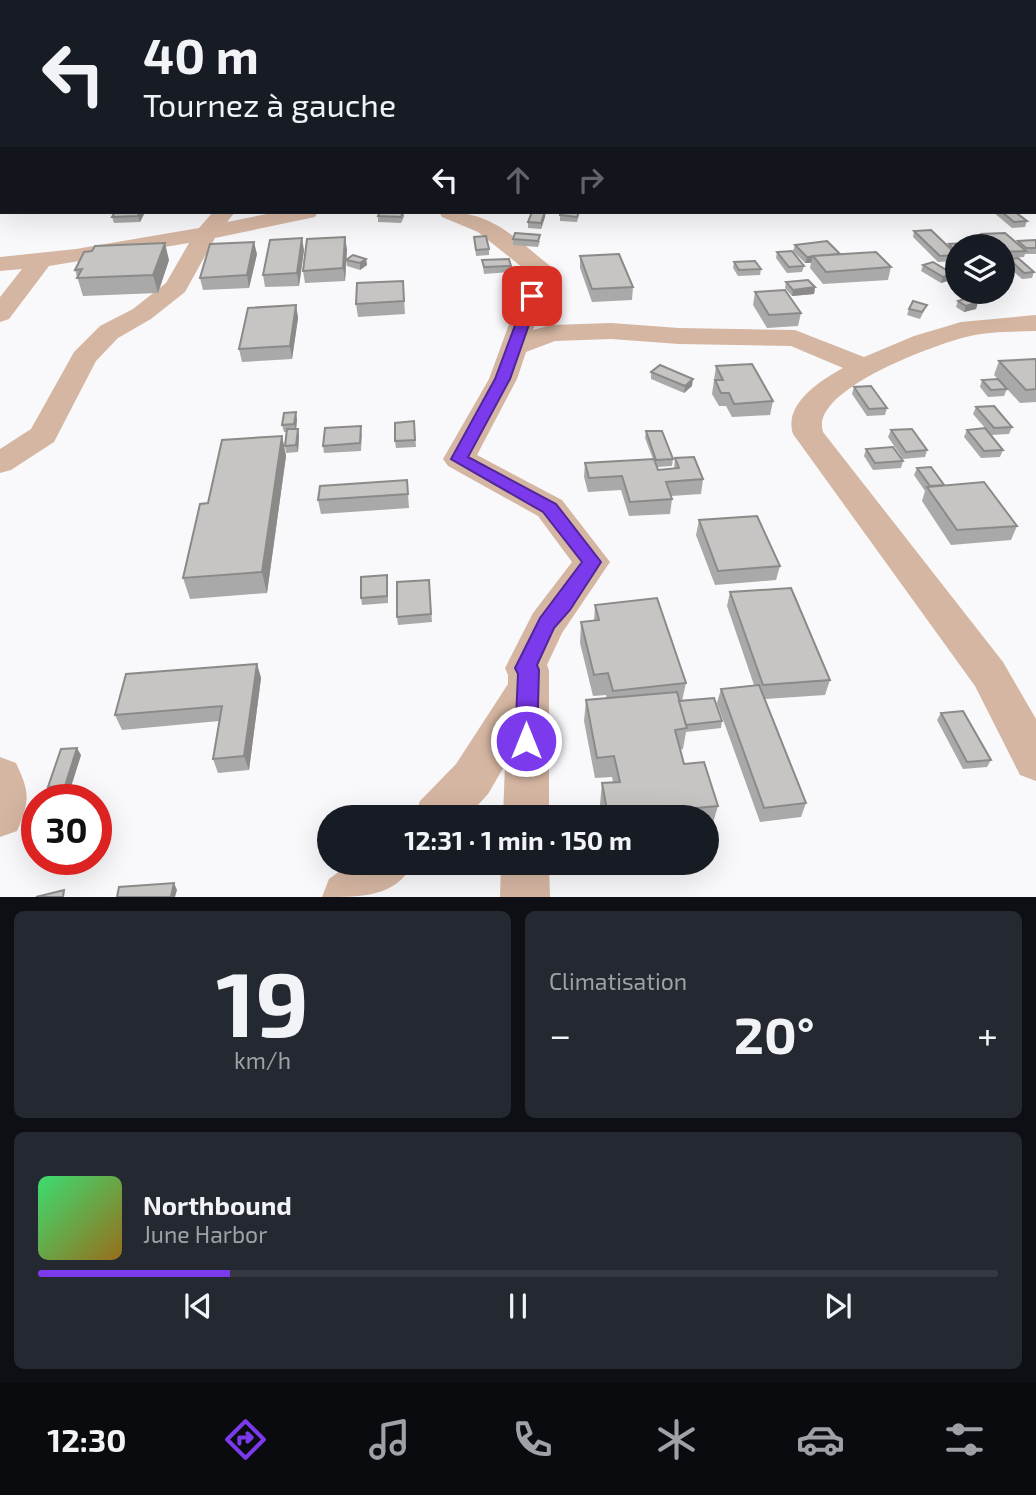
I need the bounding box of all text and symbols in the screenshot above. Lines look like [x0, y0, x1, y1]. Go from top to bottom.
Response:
text: 40 m [143, 25, 259, 84]
icon: left [28, 28, 119, 119]
text: Tournez à gauche [143, 85, 396, 123]
icon: left [426, 161, 464, 199]
icon: ahead [499, 161, 537, 199]
icon: right [572, 161, 610, 199]
map controls [945, 234, 1015, 304]
button: layers [945, 234, 1015, 304]
pin [502, 266, 562, 326]
icon: arrive [513, 277, 551, 315]
position arrow [489, 704, 563, 778]
speed limit sign: 30 [21, 784, 112, 875]
text: 12:31 · 1 min · 150 m [404, 824, 632, 855]
text: 19 [216, 946, 309, 1055]
text: Climatisation [549, 967, 687, 995]
text: 20° [734, 1002, 815, 1064]
text: − [549, 1011, 571, 1057]
text: + [977, 1011, 998, 1057]
text: km/h [234, 1046, 291, 1074]
text: Northbound [143, 1189, 292, 1220]
text: June Harbor [143, 1220, 267, 1248]
icon: previous [179, 1287, 217, 1325]
icon: pause [499, 1287, 537, 1325]
icon: next [819, 1287, 857, 1325]
icon: directions [221, 1415, 270, 1464]
icon: music [365, 1415, 414, 1464]
icon: phone [508, 1415, 557, 1464]
icon: climate [652, 1415, 701, 1464]
icon: car [796, 1415, 845, 1464]
icon: filters [940, 1415, 989, 1464]
text: 12:30 [47, 1420, 126, 1458]

